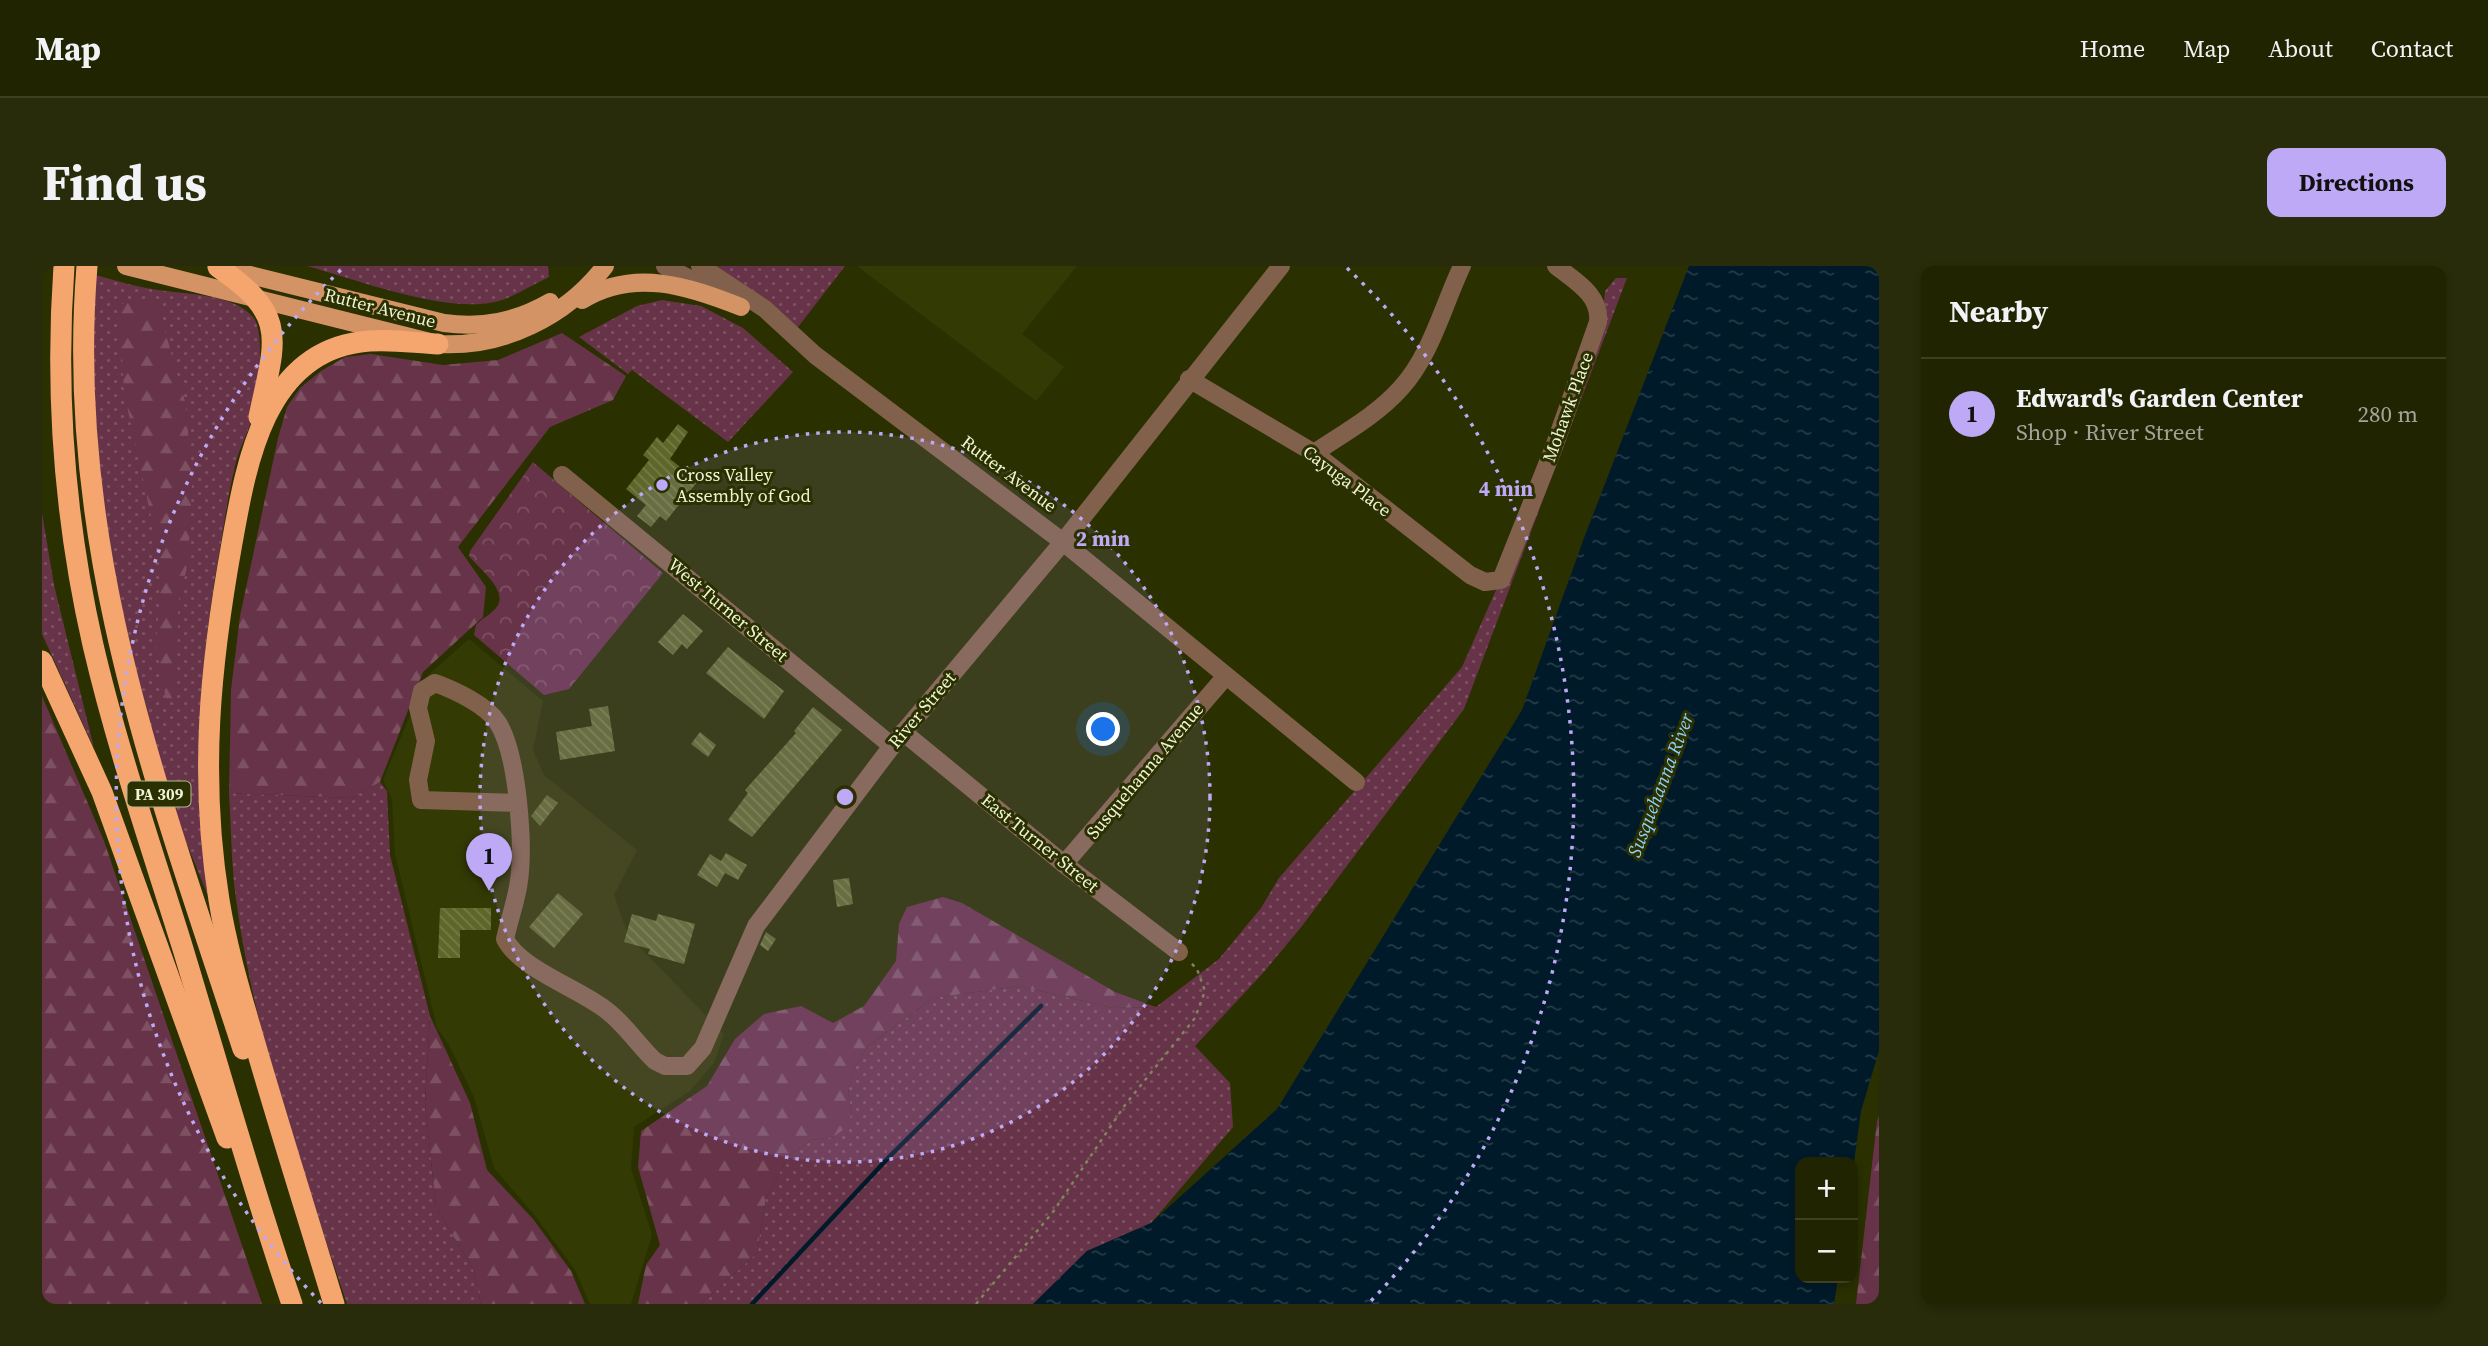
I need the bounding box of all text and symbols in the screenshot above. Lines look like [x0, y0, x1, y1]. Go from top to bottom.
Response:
text: Map [35, 26, 101, 71]
text: Home [2080, 32, 2145, 65]
text: Map [2183, 32, 2230, 65]
text: About [2268, 32, 2333, 65]
text: Contact [2371, 32, 2453, 65]
button: Directions [2267, 148, 2446, 217]
text: Find us [42, 149, 207, 216]
street label: Rutter Avenue [322, 282, 438, 333]
text: Nearby [1949, 291, 2048, 332]
street label: Mohawk Place [1536, 348, 1599, 465]
text: Edward's Garden Center [2016, 380, 2303, 416]
text: 1 [1966, 398, 1978, 430]
text: 280 m [2357, 398, 2418, 430]
text: Shop · River Street [2016, 416, 2204, 448]
street label: Rutter Avenue [956, 429, 1062, 518]
street label: Cayuga Place [1298, 439, 1397, 522]
place label: Cross Valley Assembly of God [676, 462, 811, 508]
text: 4 min [1479, 474, 1533, 503]
marker: Cross Valley Assembly of God [654, 477, 670, 493]
text: 2 min [1076, 524, 1130, 553]
street label: West Turner Street [663, 552, 794, 667]
street label: River Street [882, 666, 961, 753]
street label: Susquehanna Avenue [1080, 697, 1209, 844]
water label: Susquehanna River [1621, 708, 1700, 861]
your location [1086, 712, 1120, 746]
road number: PA 309 [128, 782, 190, 806]
centre of rings [833, 785, 857, 809]
street label: East Turner Street [976, 787, 1104, 898]
pin: 1 [466, 833, 512, 891]
map controls [1795, 1157, 1858, 1283]
button: + [1795, 1157, 1858, 1220]
button: − [1795, 1220, 1858, 1283]

